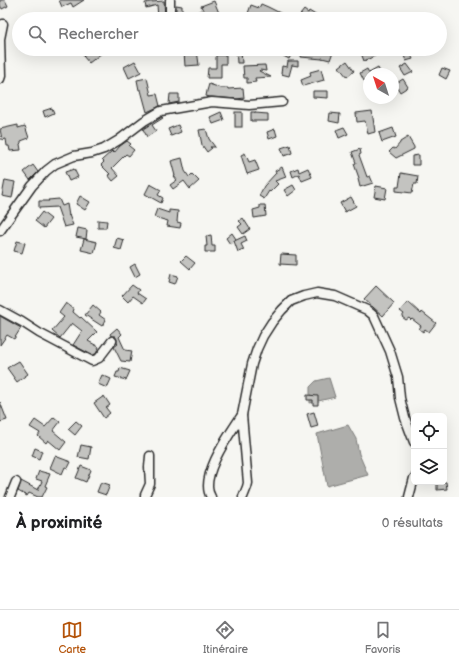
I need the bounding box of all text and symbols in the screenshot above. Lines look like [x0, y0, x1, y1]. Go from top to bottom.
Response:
search box [12, 12, 447, 56]
icon: search [26, 23, 48, 45]
text: Rechercher [58, 25, 138, 44]
north arrow [363, 68, 399, 104]
map controls [411, 413, 447, 485]
button: locate [411, 413, 447, 449]
button: layers [411, 449, 447, 485]
text: À proximité [16, 513, 102, 533]
text: 0 résultats [382, 515, 443, 531]
tab: Carte [58, 619, 86, 656]
tab: Itinéraire [203, 619, 248, 656]
tab: Favoris [365, 619, 401, 656]

